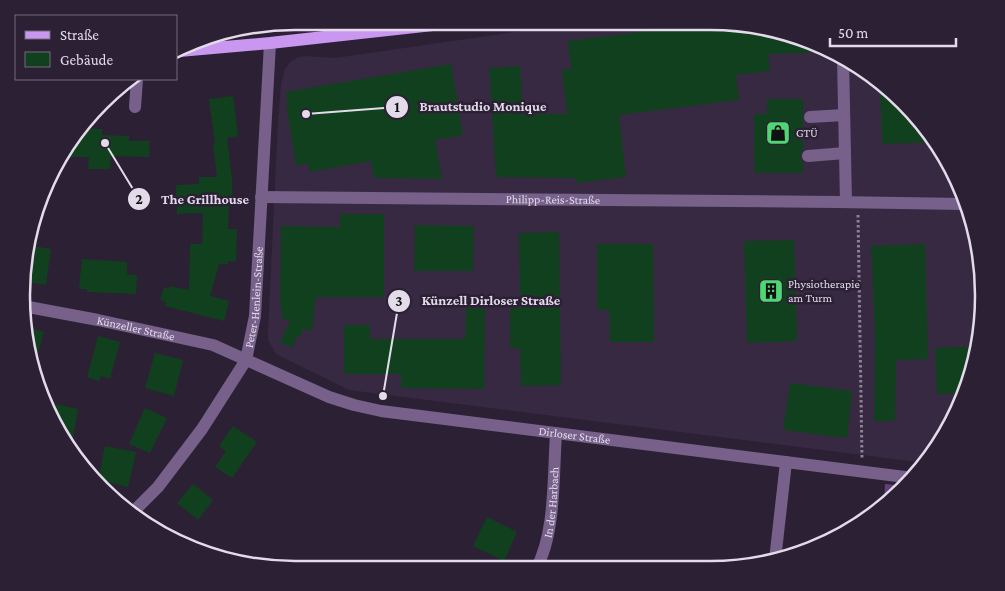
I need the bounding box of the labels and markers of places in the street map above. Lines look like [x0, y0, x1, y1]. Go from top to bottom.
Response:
callout: Brautstudio Monique [384, 92, 556, 121]
shop icon: GTÜ [765, 120, 791, 146]
place label: GTÜ [796, 126, 818, 140]
callout: The Grillhouse [126, 184, 259, 213]
place label: Physiotherapie am Turm [788, 277, 860, 305]
building icon: Physiotherapie am Turm [758, 278, 784, 304]
callout: Künzell Dirloser Straße [386, 286, 570, 315]

